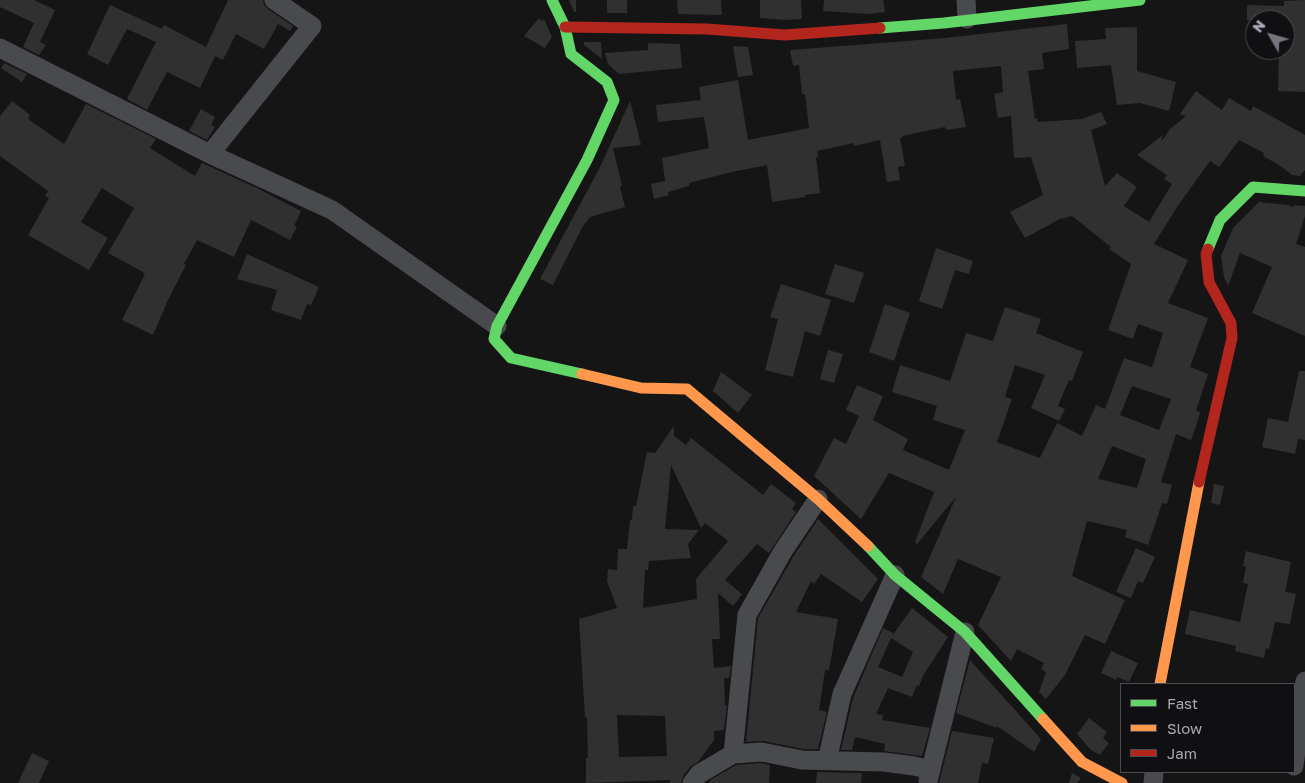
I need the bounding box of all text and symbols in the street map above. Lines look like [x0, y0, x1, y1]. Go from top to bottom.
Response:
north arrow [1245, 10, 1295, 60]
text: N [1249, 17, 1269, 36]
legend [1120, 683, 1295, 773]
text: Fast [1167, 694, 1198, 712]
text: Slow [1167, 719, 1202, 737]
text: Jam [1167, 744, 1197, 762]

